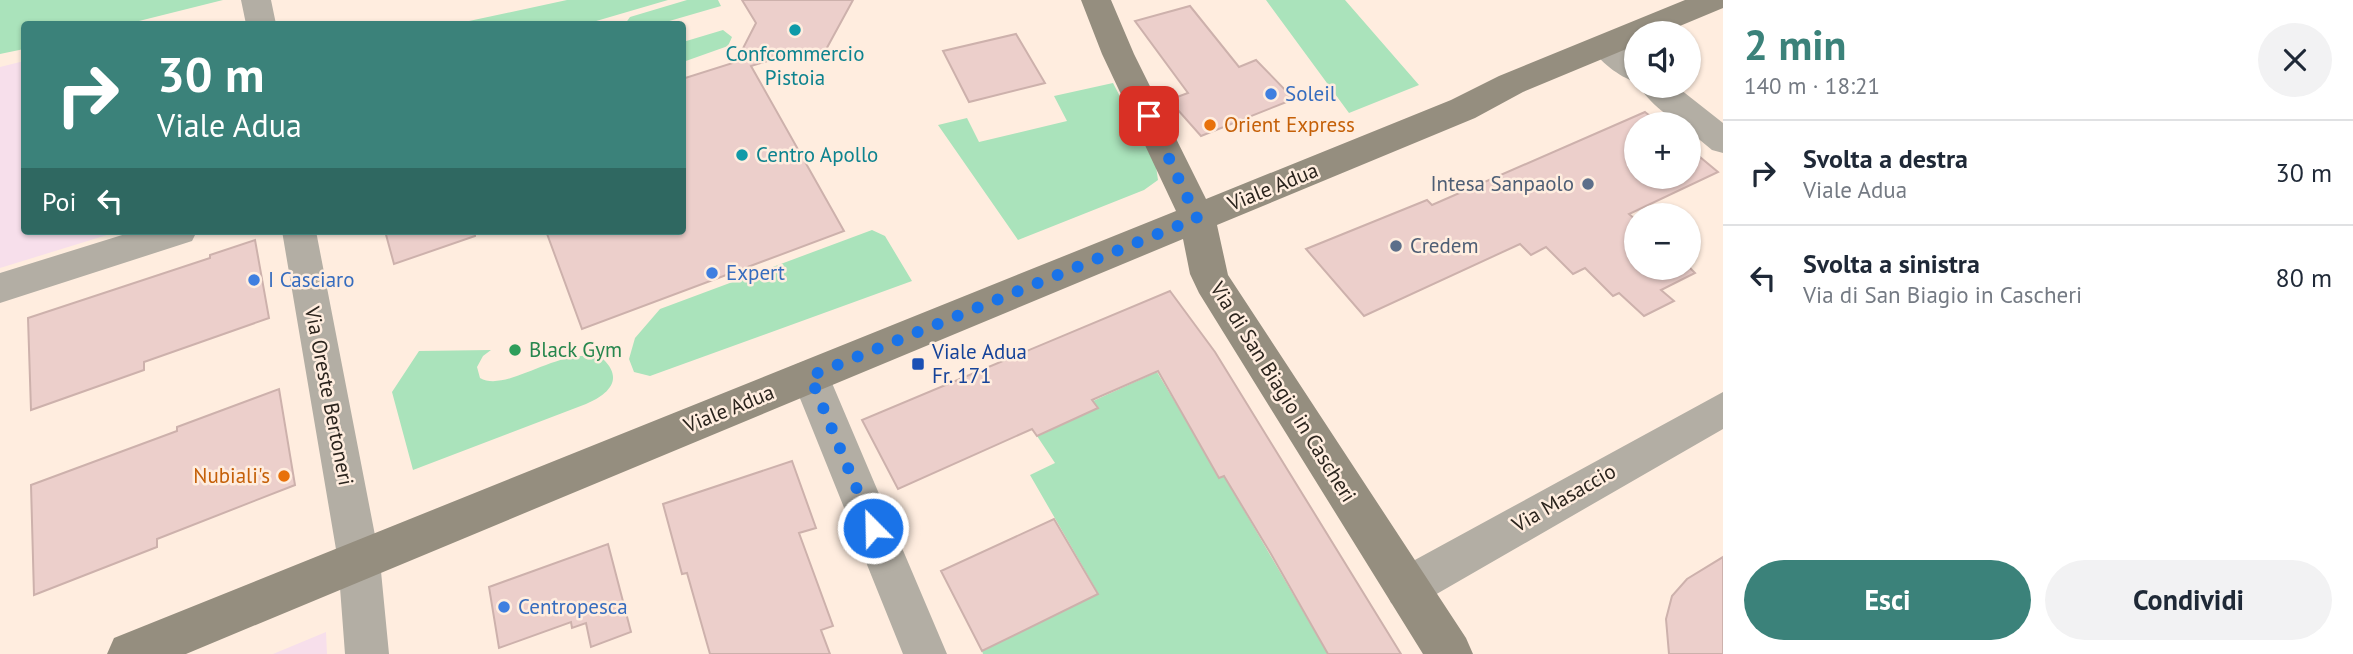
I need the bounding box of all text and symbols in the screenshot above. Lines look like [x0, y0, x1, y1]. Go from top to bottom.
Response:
text: 2 min [1744, 17, 1846, 72]
map controls [1624, 21, 1701, 280]
button: sound [1624, 21, 1701, 98]
marker: Confcommercio Pistoia [787, 22, 803, 38]
button: close [2258, 23, 2332, 97]
place label: Confcommercio Pistoia [726, 40, 864, 91]
text: 30 m [157, 42, 264, 106]
icon: right [42, 49, 133, 140]
text: 140 m · 18:21 [1744, 71, 1880, 100]
place label: Soleil [1285, 80, 1336, 107]
pin [1119, 86, 1179, 146]
marker: Soleil [1263, 86, 1279, 102]
icon: arrive [1130, 97, 1168, 135]
text: Viale Adua [157, 104, 302, 146]
place label: Orient Express [1224, 111, 1355, 138]
button: + [1624, 112, 1701, 189]
marker: Orient Express [1202, 117, 1218, 133]
place label: Centro Apollo [756, 141, 878, 168]
text: Svolta a destra [1803, 142, 1968, 175]
marker: Centro Apollo [734, 147, 750, 163]
icon: right [1744, 154, 1782, 192]
street label: Viale Adua [1223, 156, 1322, 217]
text: 30 m [2276, 156, 2332, 189]
place label: Intesa Sanpaolo [1431, 170, 1574, 197]
text: Viale Adua [1803, 175, 1907, 204]
marker: Intesa Sanpaolo [1580, 176, 1596, 192]
icon: left [91, 182, 129, 220]
text: Poi [42, 185, 77, 218]
button: − [1624, 203, 1701, 280]
place label: Credem [1410, 232, 1478, 259]
marker: Credem [1388, 238, 1404, 254]
text: Svolta a sinistra [1803, 247, 1980, 280]
place label: Expert [726, 259, 785, 286]
icon: left [1744, 259, 1782, 297]
text: 80 m [2276, 261, 2332, 294]
marker: Expert [704, 265, 720, 281]
place label: I Casciaro [268, 266, 355, 293]
marker: I Casciaro [246, 272, 262, 288]
street label: Via di San Biagio in Cascheri [1204, 276, 1362, 507]
text: Via di San Biagio in Cascheri [1803, 280, 2082, 309]
street label: Via Oreste Bertoneri [299, 303, 360, 488]
place label: Black Gym [529, 336, 622, 363]
place label: Viale Adua Fr. 171 [931, 338, 1027, 389]
marker: Black Gym [507, 342, 523, 358]
marker: Viale Adua Fr. 171 [910, 356, 926, 372]
street label: Viale Adua [679, 378, 778, 439]
street label: Via Masaccio [1506, 457, 1620, 539]
place label: Nubiali's [193, 462, 270, 489]
marker: Nubiali's [276, 468, 292, 484]
position arrow [836, 491, 910, 565]
button: Esci [1744, 560, 2031, 640]
button: Condividi [2045, 560, 2332, 640]
place label: Centropesca [518, 593, 628, 620]
marker: Centropesca [496, 599, 512, 615]

